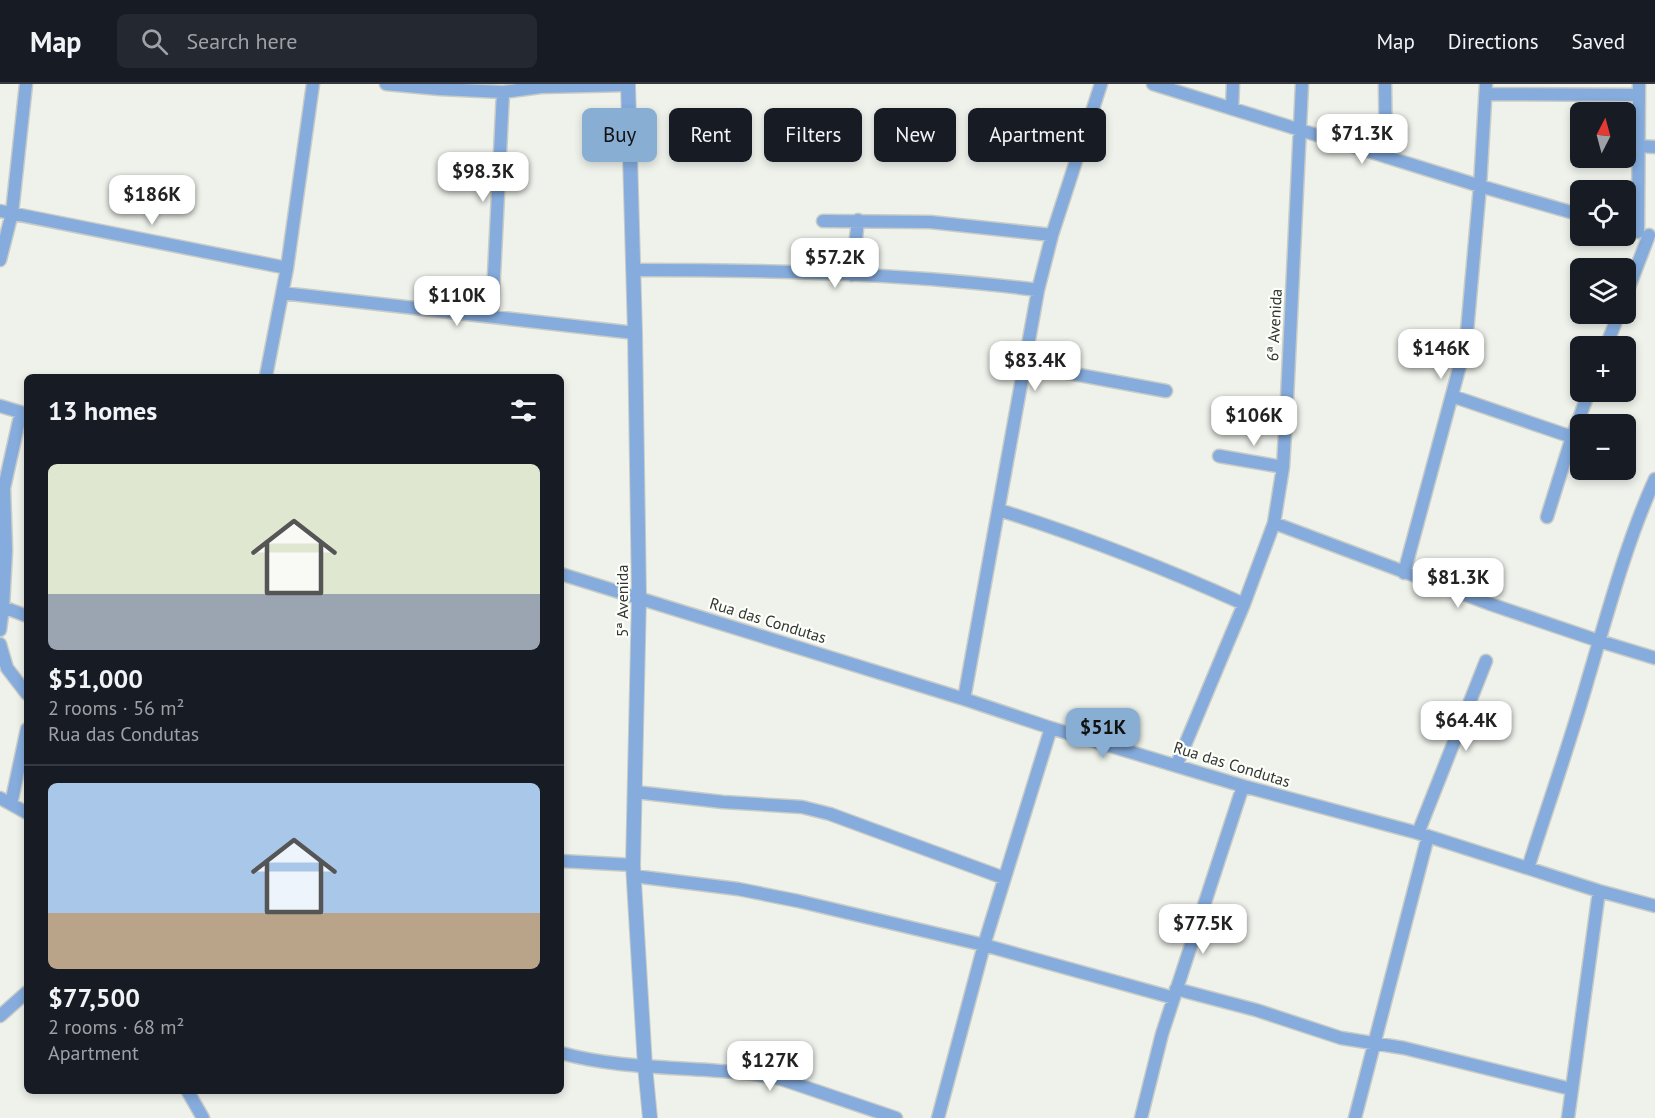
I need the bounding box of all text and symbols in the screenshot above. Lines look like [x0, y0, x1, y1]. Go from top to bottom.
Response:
search box [117, 14, 537, 68]
text: Map [30, 23, 81, 60]
icon: search [138, 25, 171, 58]
text: Search here [186, 27, 297, 55]
text: Map [1376, 28, 1415, 55]
text: Directions [1448, 28, 1539, 55]
text: Saved [1572, 28, 1625, 55]
north arrow [1570, 102, 1636, 168]
map controls [1570, 102, 1636, 480]
chip: Buy [582, 108, 657, 162]
chip: Rent [669, 108, 752, 162]
chip: Filters [764, 108, 862, 162]
chip: New [874, 108, 956, 162]
chip: Apartment [968, 108, 1106, 162]
pin: $71.3K [1313, 114, 1411, 165]
text: $71.3K [1331, 120, 1393, 146]
pin: $98.3K [434, 152, 532, 203]
text: $98.3K [452, 158, 514, 184]
pin: $186K [110, 175, 194, 226]
button: locate [1570, 180, 1636, 246]
text: $186K [123, 181, 181, 207]
pin: $57.2K [786, 238, 884, 289]
text: $57.2K [805, 244, 865, 270]
button: layers [1570, 258, 1636, 324]
pin: $110K [415, 276, 499, 327]
text: $110K [428, 282, 486, 308]
street label: 6ª Avenida [1262, 288, 1286, 362]
pin: $146K [1399, 329, 1483, 380]
text: $146K [1412, 335, 1470, 361]
button: + [1570, 336, 1636, 402]
pin: $83.4K [986, 341, 1084, 392]
text: $83.4K [1004, 347, 1066, 373]
text: 13 homes [48, 394, 157, 427]
icon: filters [507, 394, 540, 427]
pin: $106K [1212, 396, 1296, 447]
text: $106K [1225, 402, 1283, 428]
button: − [1570, 414, 1636, 480]
icon: home [240, 503, 348, 611]
pin: $81.3K [1409, 558, 1507, 609]
text: $81.3K [1427, 564, 1489, 590]
street label: 5ª Avenida [612, 565, 632, 637]
street label: Rua das Condutas [707, 593, 829, 647]
text: $51,000 [48, 662, 143, 695]
text: 2 rooms · 56 m² [48, 695, 184, 721]
pin: $64.4K [1417, 701, 1515, 752]
text: $64.4K [1435, 707, 1497, 733]
pin: $51K [1067, 708, 1139, 759]
text: $51K [1080, 714, 1126, 740]
text: Rua das Condutas [48, 721, 199, 747]
street label: Rua das Condutas [1171, 737, 1293, 791]
icon: home [240, 822, 348, 930]
pin: $77.5K [1154, 904, 1252, 955]
text: $77.5K [1173, 910, 1233, 936]
text: $77,500 [48, 981, 140, 1014]
text: 2 rooms · 68 m² [48, 1014, 184, 1040]
text: Apartment [48, 1040, 139, 1066]
pin: $127K [728, 1041, 812, 1092]
text: $127K [741, 1047, 799, 1073]

